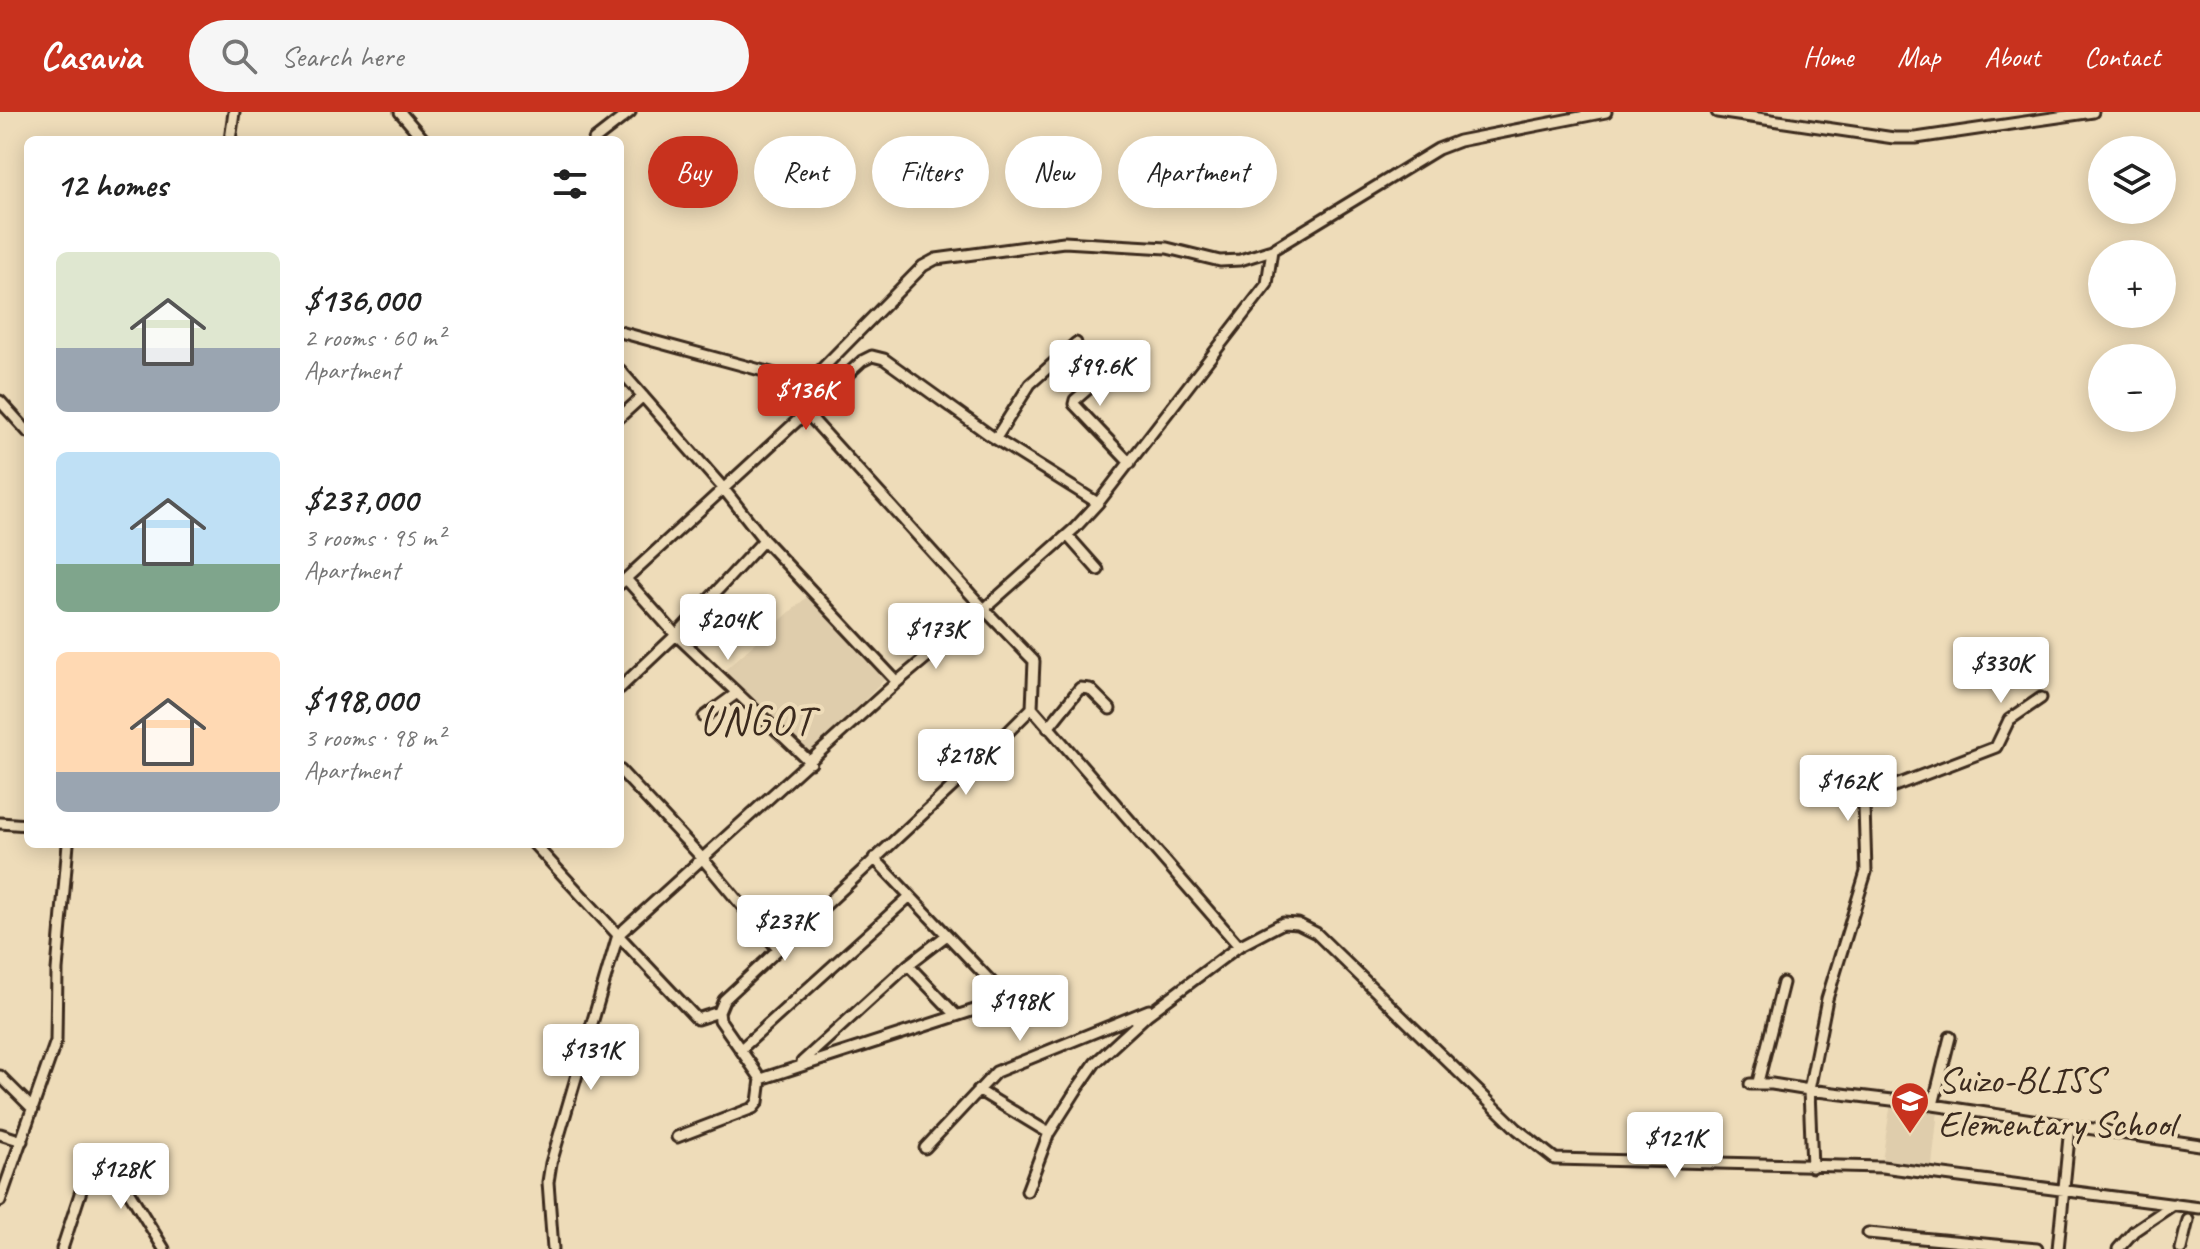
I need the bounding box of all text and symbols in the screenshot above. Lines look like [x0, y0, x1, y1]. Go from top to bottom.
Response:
search box [189, 20, 749, 92]
text: Casavia [40, 33, 141, 80]
icon: search [217, 34, 261, 78]
text: Search here [281, 37, 403, 75]
text: Home [1803, 39, 1853, 74]
text: Map [1897, 39, 1940, 74]
text: About [1984, 39, 2040, 74]
text: Contact [2084, 39, 2160, 74]
chip: Buy [648, 136, 738, 208]
chip: Rent [754, 136, 856, 208]
chip: Filters [872, 136, 989, 208]
chip: New [1005, 136, 1102, 208]
chip: Apartment [1118, 136, 1277, 208]
map controls [2088, 136, 2176, 432]
button: layers [2088, 136, 2176, 224]
icon: filters [548, 162, 592, 206]
text: 12 homes [56, 163, 167, 206]
button: + [2088, 240, 2176, 328]
text: $136,000 [304, 278, 419, 321]
icon: home [120, 284, 216, 380]
text: 2 rooms · 60 m² [304, 321, 445, 354]
pin: $99.6K [1035, 340, 1165, 408]
button: − [2088, 344, 2176, 432]
text: $99.6K [1067, 349, 1133, 382]
text: Apartment [304, 354, 400, 387]
pin: $136K [750, 364, 862, 432]
text: $136K [776, 373, 836, 406]
text: $237,000 [304, 478, 418, 521]
icon: home [120, 484, 216, 580]
text: 3 rooms · 95 m² [304, 521, 445, 554]
text: Apartment [304, 554, 400, 587]
pin: $204K [672, 594, 784, 662]
text: $204K [698, 603, 758, 636]
pin: $173K [880, 603, 992, 671]
text: $173K [906, 612, 966, 645]
pin: $330K [1945, 637, 2057, 705]
text: $330K [1971, 646, 2031, 679]
text: $198,000 [304, 678, 417, 721]
icon: home [120, 684, 216, 780]
district label: UNGOT [699, 694, 822, 747]
text: 3 rooms · 98 m² [304, 721, 445, 754]
pin: $218K [910, 729, 1022, 797]
text: $218K [936, 738, 996, 771]
text: Apartment [304, 754, 400, 787]
pin: $162K [1792, 755, 1904, 823]
text: $162K [1818, 764, 1878, 797]
pin: $237K [729, 895, 841, 963]
text: $237K [755, 904, 815, 937]
pin: $198K [964, 975, 1076, 1043]
text: $198K [990, 984, 1050, 1017]
pin: $131K [535, 1024, 647, 1092]
text: $131K [561, 1033, 621, 1066]
place label: Suizo-BLISS Elementary School [1938, 1056, 2182, 1147]
school or university icon: Suizo-BLISS Elementary School [1889, 1080, 1931, 1135]
pin: $121K [1619, 1112, 1731, 1180]
text: $121K [1645, 1121, 1705, 1154]
pin: $128K [65, 1143, 177, 1211]
text: $128K [91, 1152, 151, 1185]

